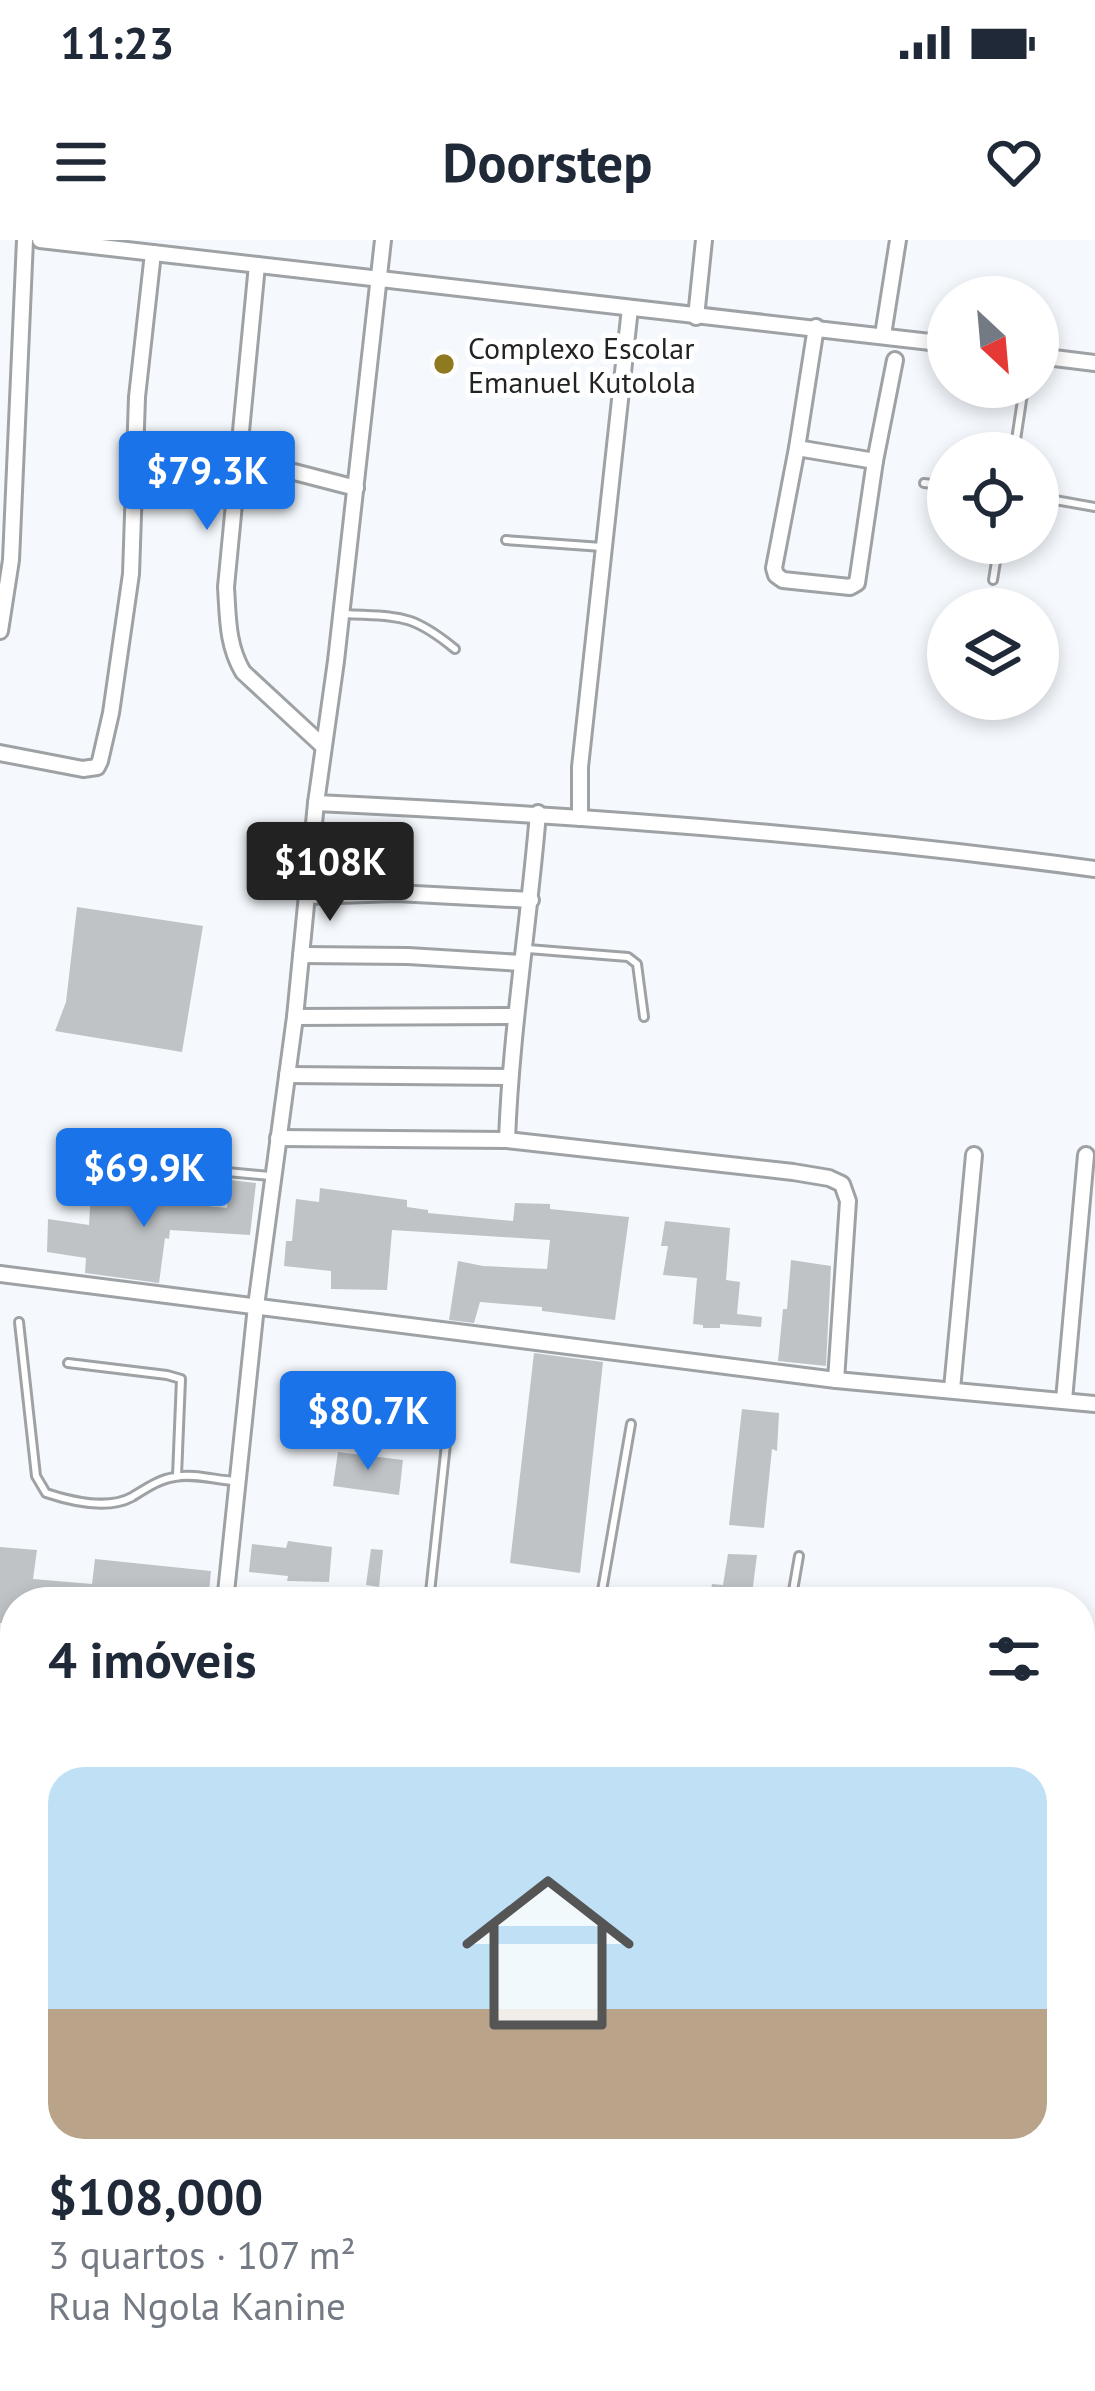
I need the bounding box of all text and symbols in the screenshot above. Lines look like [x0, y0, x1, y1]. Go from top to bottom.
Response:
text: 11:23 [60, 13, 174, 71]
text: Doorstep [443, 127, 652, 197]
icon: menu [48, 129, 114, 195]
icon: heart [981, 129, 1047, 195]
north arrow [927, 276, 1059, 408]
map controls [927, 276, 1059, 720]
place label: Complexo Escolar Emanuel Kutolola [468, 328, 696, 401]
marker: Complexo Escolar Emanuel Kutolola [431, 351, 457, 377]
pin: $79.3K [109, 431, 305, 533]
button: locate [927, 432, 1059, 564]
text: $79.3K [146, 444, 268, 495]
button: layers [927, 588, 1059, 720]
pin: $108K [246, 822, 414, 924]
text: $108K [274, 835, 386, 886]
pin: $69.9K [46, 1128, 242, 1230]
text: $69.9K [83, 1141, 205, 1192]
pin: $80.7K [270, 1371, 466, 1473]
text: $80.7K [307, 1384, 429, 1435]
text: 4 imóveis [48, 1626, 257, 1692]
icon: filters [981, 1626, 1047, 1692]
icon: home [440, 1845, 656, 2061]
text: $108,000 [48, 2163, 263, 2229]
text: 3 quartos · 107 m² [48, 2229, 356, 2280]
text: Rua Ngola Kanine [48, 2280, 346, 2331]

